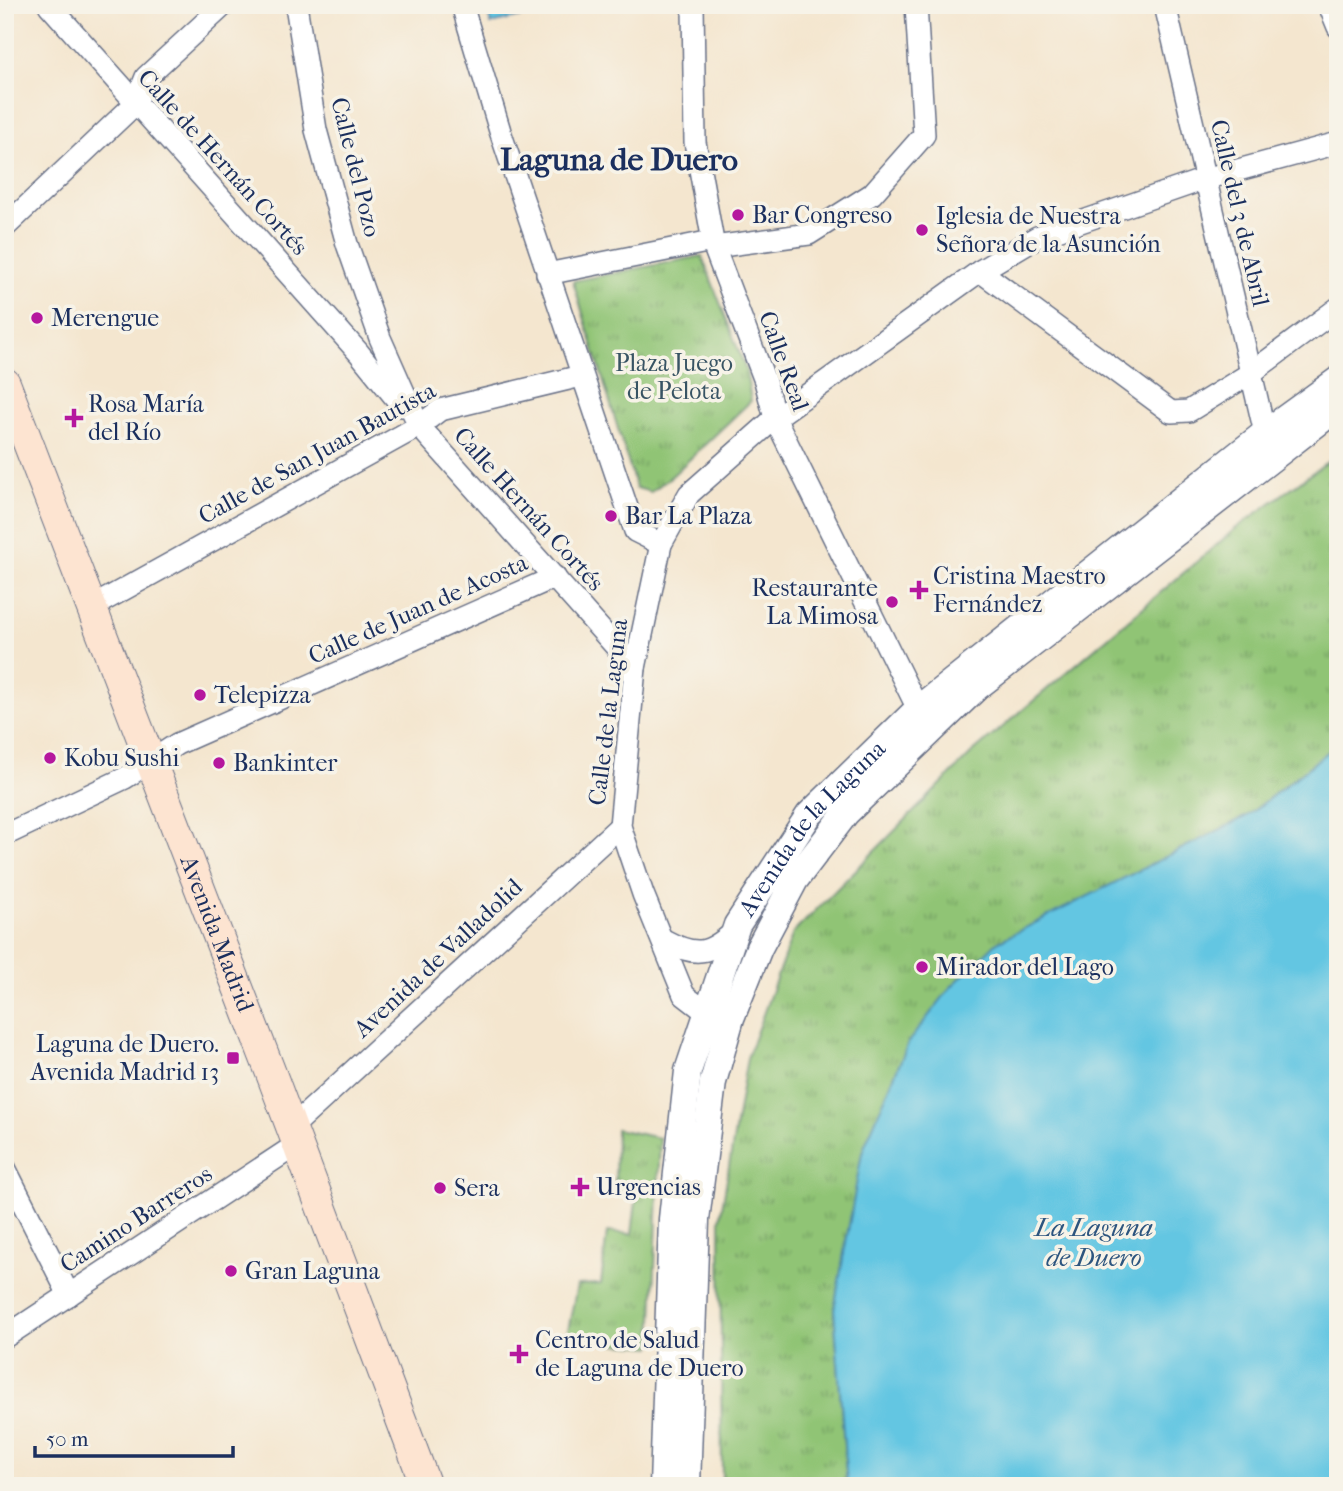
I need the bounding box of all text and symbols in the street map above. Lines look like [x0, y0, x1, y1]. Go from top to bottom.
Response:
street label: Calle de Hernán Cortés [132, 63, 314, 261]
street label: Calle del Pozo [325, 94, 387, 240]
street label: Calle del 3 de Abril [1205, 117, 1275, 310]
district label: Laguna de Duero [500, 141, 738, 178]
place label: Bar Congreso [752, 201, 892, 229]
place label: Iglesia de Nuestra Señora de la Asunción [936, 202, 1161, 258]
marker: Bar Congreso [730, 207, 746, 223]
marker: Iglesia de Nuestra Señora de la Asunción [914, 222, 930, 238]
place label: Merengue [51, 304, 159, 332]
street label: Calle Real [753, 307, 815, 415]
marker: Merengue [29, 310, 45, 326]
park label: Plaza Juego de Pelota [615, 349, 733, 405]
street label: Calle de San Juan Bautista [194, 376, 441, 530]
place label: Rosa María del Río [88, 390, 205, 446]
marker: Rosa María del Río [66, 410, 82, 426]
street label: Calle Hernán Cortés [448, 422, 610, 597]
place label: Bar La Plaza [625, 502, 753, 530]
marker: Bar La Plaza [603, 508, 619, 524]
street label: Calle de Juan de Acosta [304, 548, 533, 670]
place label: Cristina Maestro Fernández [933, 562, 1106, 618]
place label: Restaurante La Mimosa [752, 574, 879, 630]
marker: Cristina Maestro Fernández [911, 582, 927, 598]
marker: Restaurante La Mimosa [884, 594, 900, 610]
street label: Calle de la Laguna [583, 616, 633, 807]
place label: Telepizza [214, 681, 312, 709]
marker: Telepizza [192, 687, 208, 703]
street label: Avenida de la Laguna [732, 734, 892, 922]
place label: Kobu Sushi [64, 744, 179, 772]
place label: Bankinter [233, 749, 338, 777]
marker: Kobu Sushi [42, 750, 58, 766]
marker: Bankinter [211, 755, 227, 771]
street label: Avenida Madrid [174, 851, 260, 1016]
street label: Avenida de Valladolid [347, 872, 529, 1044]
place label: Mirador del Lago [936, 953, 1114, 981]
marker: Mirador del Lago [914, 959, 930, 975]
place label: Laguna de Duero. Avenida Madrid 13 [30, 1030, 219, 1086]
marker: Laguna de Duero. Avenida Madrid 13 [225, 1050, 241, 1066]
street label: Camino Barreros [55, 1159, 217, 1278]
place label: Urgencias [596, 1173, 701, 1201]
place label: Sera [454, 1174, 500, 1202]
marker: Urgencias [570, 1177, 590, 1197]
marker: Sera [432, 1180, 448, 1196]
water label: La Laguna de Duero [1033, 1212, 1153, 1273]
place label: Gran Laguna [245, 1257, 381, 1285]
marker: Gran Laguna [223, 1263, 239, 1279]
place label: Centro de Salud de Laguna de Duero [535, 1326, 744, 1382]
marker: Centro de Salud de Laguna de Duero [509, 1344, 529, 1364]
scale bar [35, 1414, 233, 1458]
text: 50 m [46, 1427, 89, 1451]

